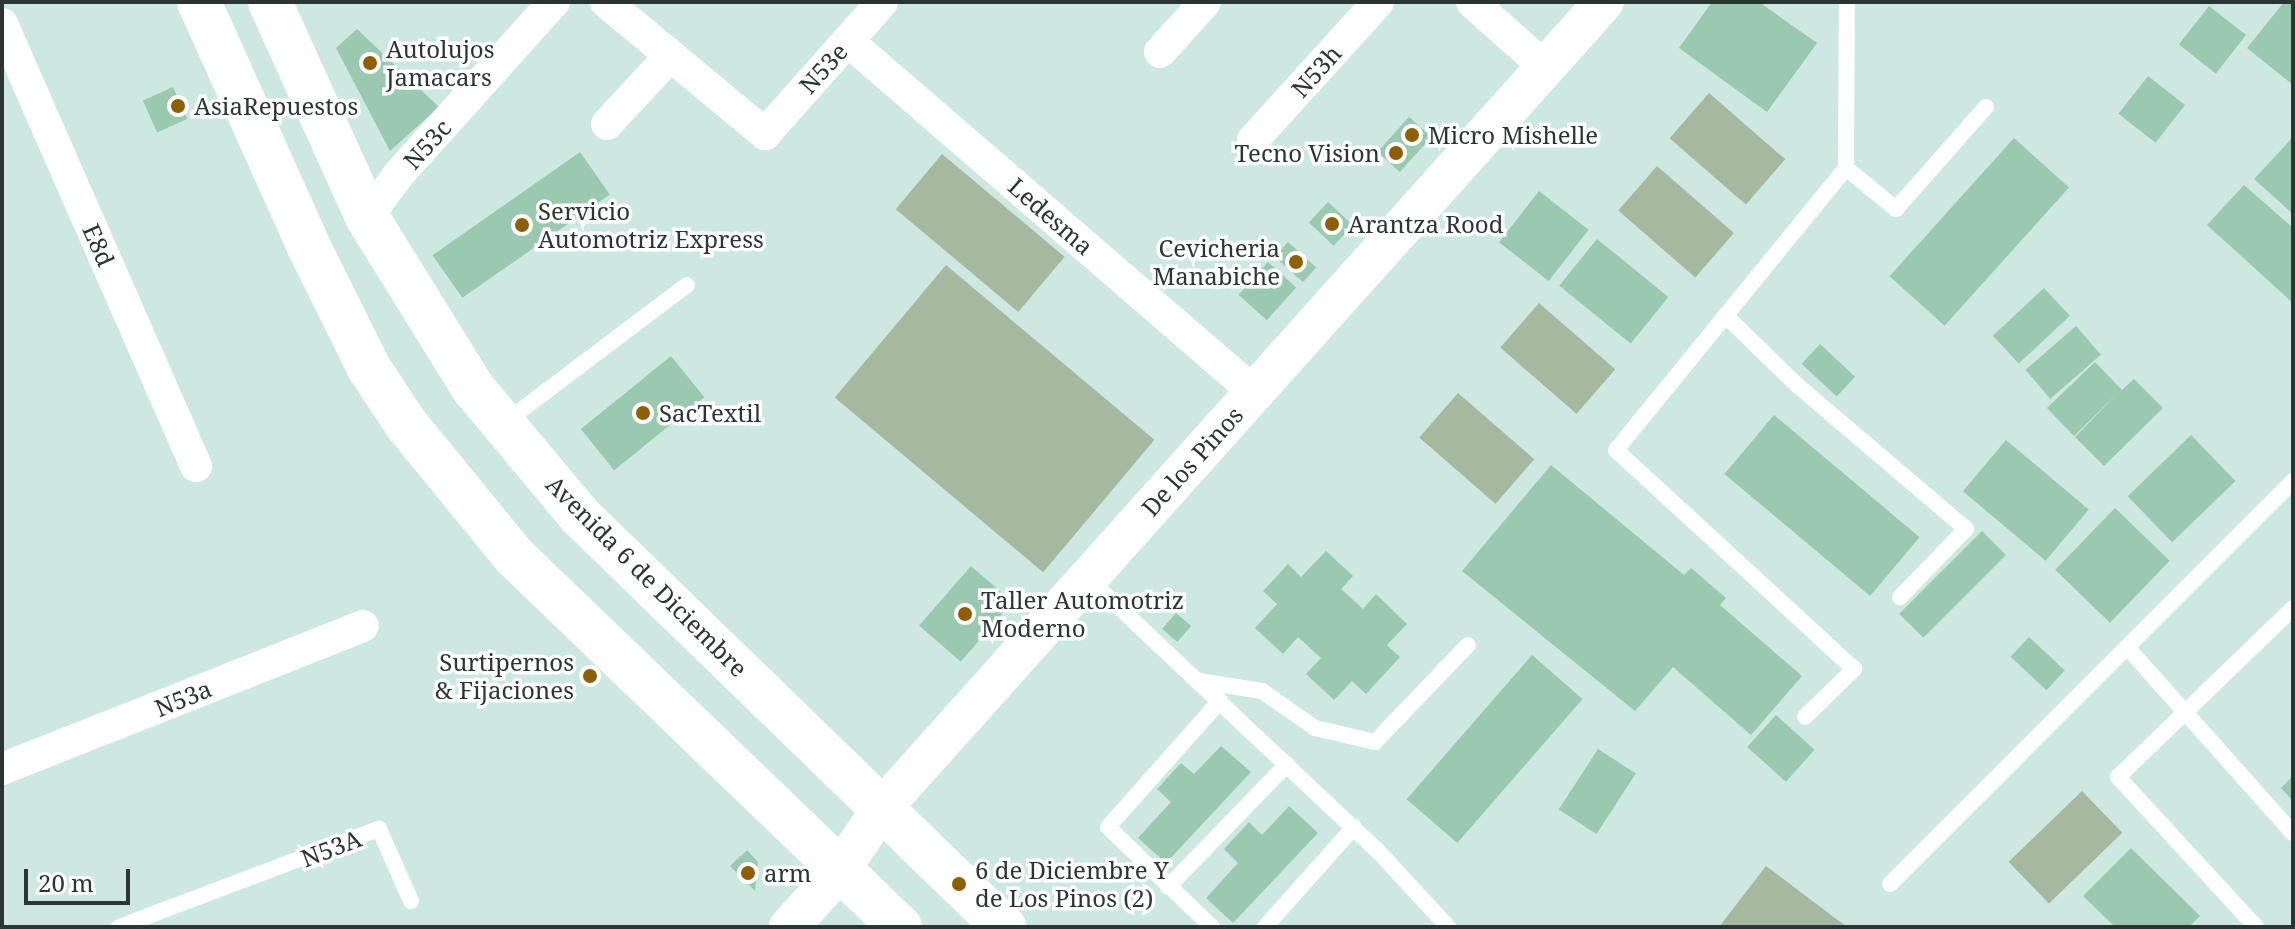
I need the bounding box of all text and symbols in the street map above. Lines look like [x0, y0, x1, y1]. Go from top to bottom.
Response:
place label: Autolujos Jamacars [386, 35, 495, 91]
street label: N53e [793, 37, 853, 99]
street label: N53h [1285, 39, 1347, 103]
marker: Autolujos Jamacars [361, 54, 379, 72]
place label: AsiaRepuestos [194, 92, 358, 120]
marker: AsiaRepuestos [169, 97, 187, 115]
street label: N53c [397, 113, 457, 175]
place label: Micro Mishelle [1428, 121, 1598, 149]
marker: Micro Mishelle [1403, 126, 1421, 144]
place label: Tecno Vision [1235, 139, 1380, 167]
marker: Tecno Vision [1387, 144, 1405, 162]
street label: Ledesma [1003, 172, 1099, 260]
place label: Servicio Automotriz Express [538, 197, 764, 253]
place label: Arantza Rood [1348, 210, 1503, 238]
marker: Arantza Rood [1323, 215, 1341, 233]
marker: Servicio Automotriz Express [513, 216, 531, 234]
street label: E8d [77, 219, 121, 271]
place label: Cevicheria Manabiche [1153, 234, 1280, 290]
marker: Cevicheria Manabiche [1287, 253, 1305, 271]
place label: SacTextil [659, 399, 761, 427]
street label: De los Pinos [1135, 400, 1249, 522]
marker: SacTextil [634, 404, 652, 422]
street label: Avenida 6 de Diciembre [541, 470, 753, 682]
place label: Taller Automotriz Moderno [981, 586, 1184, 642]
marker: Taller Automotriz Moderno [956, 605, 974, 623]
place label: Surtipernos & Fijaciones [435, 648, 574, 704]
marker: Surtipernos & Fijaciones [581, 667, 599, 685]
street label: N53a [150, 674, 216, 722]
street label: N53A [297, 823, 365, 873]
scale bar [28, 853, 134, 903]
place label: 6 de Diciembre Y de Los Pinos (2) [975, 856, 1169, 912]
place label: arm [764, 859, 811, 887]
marker: arm [739, 864, 757, 882]
text: 20 m [38, 866, 94, 899]
marker: 6 de Diciembre Y de Los Pinos (2) [950, 875, 968, 893]

